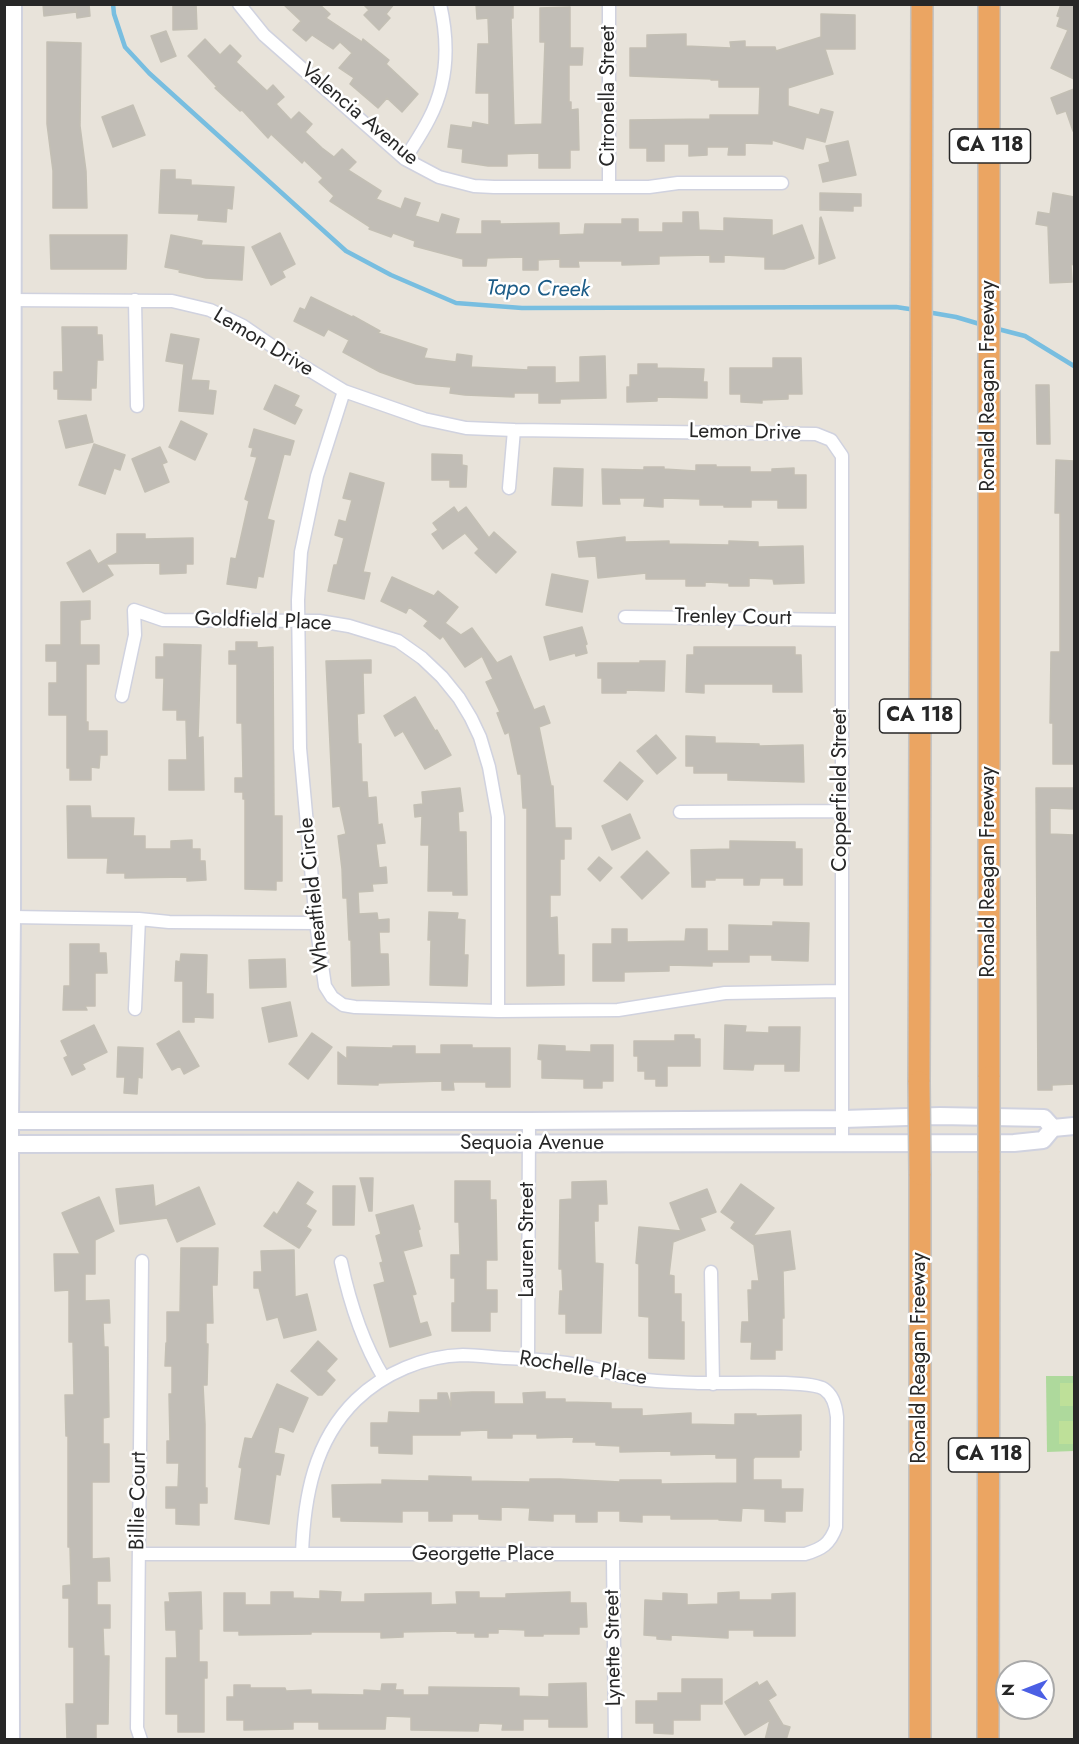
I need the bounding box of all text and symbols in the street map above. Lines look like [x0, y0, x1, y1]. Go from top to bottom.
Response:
street label: Citronella Street [596, 25, 622, 167]
street label: Valencia Avenue [295, 58, 423, 172]
road number: CA 118 [950, 129, 1030, 163]
water label: Tapo Creek [486, 276, 590, 304]
street label: Ronald Reagan Freeway [976, 280, 1002, 492]
street label: Lemon Drive [208, 303, 318, 383]
street label: Lemon Drive [689, 419, 801, 447]
street label: Trenley Court [674, 604, 792, 632]
street label: Goldfield Place [194, 607, 332, 637]
road number: CA 118 [880, 699, 960, 733]
street label: Copperfield Street [828, 708, 854, 872]
street label: Ronald Reagan Freeway [976, 766, 1002, 978]
street label: Wheatfield Circle [294, 816, 336, 974]
street label: Sequoia Avenue [460, 1131, 604, 1157]
street label: Lauren Street [515, 1182, 541, 1298]
street label: Ronald Reagan Freeway [907, 1252, 933, 1464]
street label: Rochelle Place [517, 1346, 649, 1392]
road number: CA 118 [948, 1438, 1030, 1472]
street label: Billie Court [126, 1452, 152, 1550]
street label: Georgette Place [412, 1542, 554, 1568]
street label: Lynette Street [600, 1589, 628, 1707]
north arrow [995, 1660, 1055, 1720]
text: N [997, 1684, 1020, 1696]

